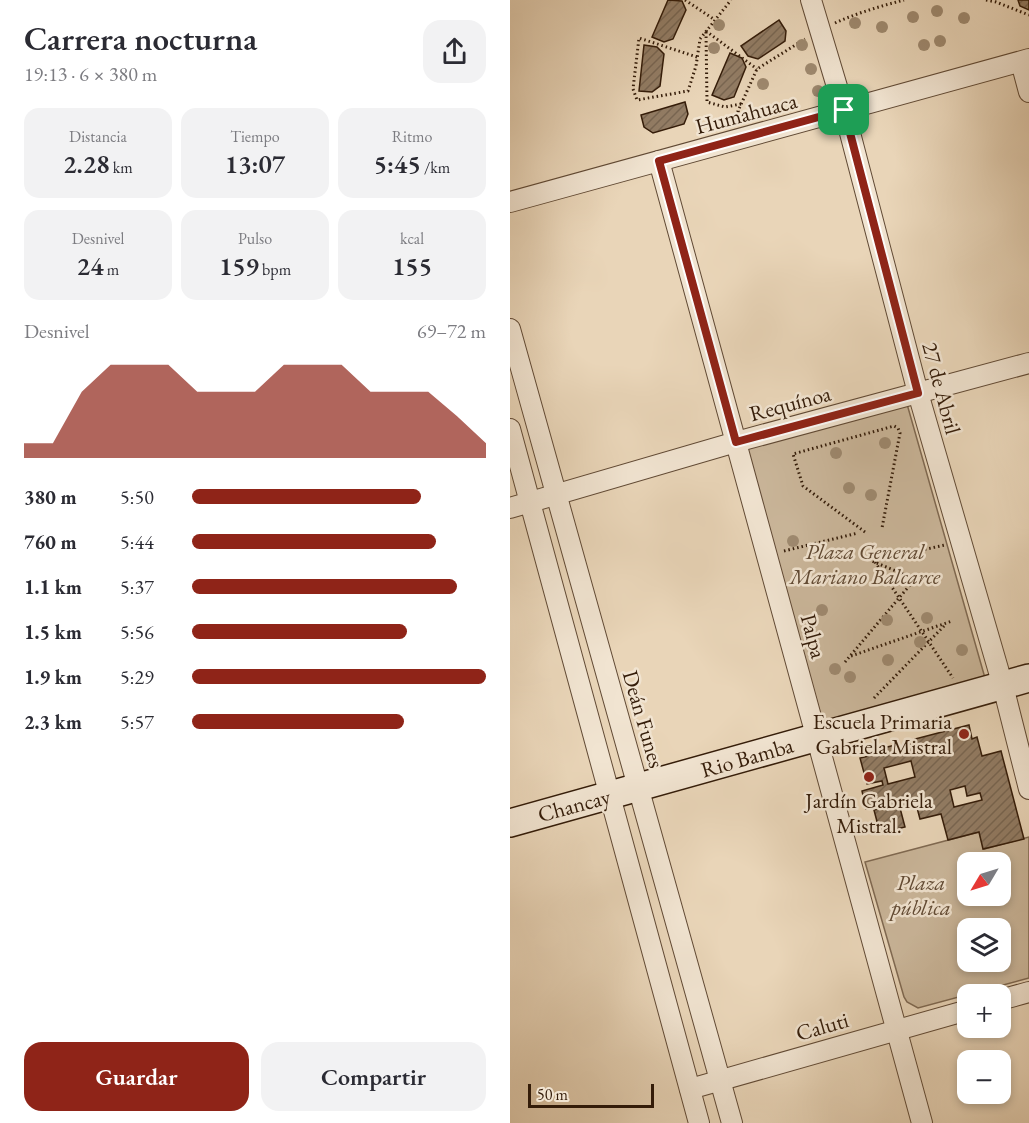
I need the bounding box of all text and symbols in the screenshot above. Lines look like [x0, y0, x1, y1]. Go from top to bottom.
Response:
text: Carrera nocturna [24, 17, 257, 60]
button: share [423, 20, 486, 83]
text: 19:13 · 6 × 380 m [24, 61, 157, 87]
pin [818, 84, 869, 135]
street label: Humahuaca [692, 86, 801, 141]
icon: arrive [827, 93, 860, 126]
text: Distancia [69, 126, 127, 147]
text: Tiempo [230, 126, 280, 147]
text: Ritmo [392, 126, 432, 147]
text: 2.28 [63, 147, 110, 181]
text: 13:07 [225, 147, 285, 181]
text: 5:45 [374, 147, 421, 181]
text: km [110, 157, 133, 178]
text: /km [421, 157, 450, 178]
text: Desnivel [72, 228, 124, 249]
text: Pulso [238, 228, 272, 249]
text: kcal [400, 228, 424, 249]
text: 24 [77, 249, 104, 283]
text: 159 [219, 249, 259, 283]
text: 155 [392, 249, 432, 283]
text: m [104, 259, 119, 280]
text: bpm [259, 259, 291, 280]
text: Desnivel [24, 318, 90, 344]
text: 69–72 m [417, 318, 486, 344]
street label: 27 de Abril [915, 339, 968, 437]
street label: Requínoa [746, 379, 834, 428]
text: 380 m [24, 484, 77, 510]
text: 5:50 [120, 484, 154, 510]
text: 760 m [24, 529, 77, 555]
text: 5:44 [120, 529, 154, 555]
park label: Plaza General Mariano Balcarce [788, 537, 941, 591]
text: 1.1 km [24, 574, 82, 600]
text: 5:37 [120, 574, 154, 600]
street label: Palpa [794, 611, 833, 662]
text: 1.5 km [24, 619, 82, 645]
text: 5:56 [120, 619, 154, 645]
text: 1.9 km [24, 664, 82, 690]
text: 5:29 [120, 664, 154, 690]
street label: Deán Funes [616, 667, 671, 771]
place label: Escuela Primaria Gabriela Mistral [813, 707, 952, 761]
text: 2.3 km [24, 709, 82, 735]
text: 5:57 [120, 709, 154, 735]
marker: Escuela Primaria Gabriela Mistral [957, 727, 971, 741]
street label: Rio Bamba [698, 730, 797, 784]
marker: Jardín Gabriela Mistral. [862, 770, 876, 784]
street label: Chancay [535, 782, 614, 829]
place label: Jardín Gabriela Mistral. [803, 786, 933, 840]
north arrow [957, 852, 1011, 906]
map controls [957, 852, 1011, 1104]
park label: Plaza pública [888, 868, 951, 922]
button: layers [957, 918, 1011, 972]
button: + [957, 984, 1011, 1038]
street label: Caluti [792, 1005, 852, 1048]
button: Guardar [24, 1042, 249, 1111]
button: Compartir [261, 1042, 486, 1111]
button: − [957, 1050, 1011, 1104]
scale bar [528, 1081, 654, 1108]
text: 50 m [537, 1084, 568, 1105]

